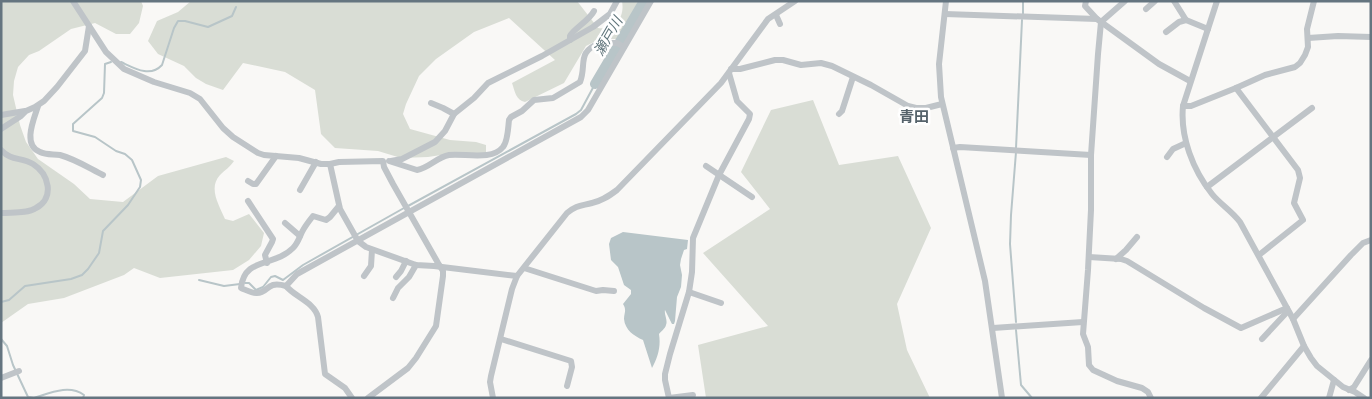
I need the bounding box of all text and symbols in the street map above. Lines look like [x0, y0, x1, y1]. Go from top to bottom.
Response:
water label: 瀬戸川 [590, 12, 627, 59]
district label: 青田 [899, 107, 929, 126]

